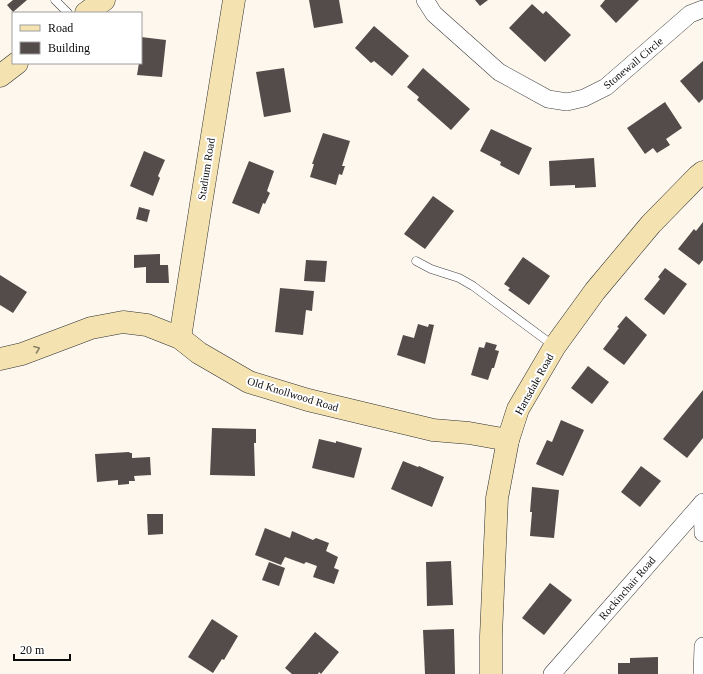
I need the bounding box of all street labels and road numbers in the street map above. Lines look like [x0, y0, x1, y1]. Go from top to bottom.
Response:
street label: Stonewall Circle [601, 35, 665, 91]
street label: Stadium Road [195, 137, 217, 201]
street label: Hartsdale Road [512, 351, 556, 417]
street label: Old Knollwood Road [246, 374, 341, 414]
street label: Rockinchair Road [596, 554, 658, 622]

